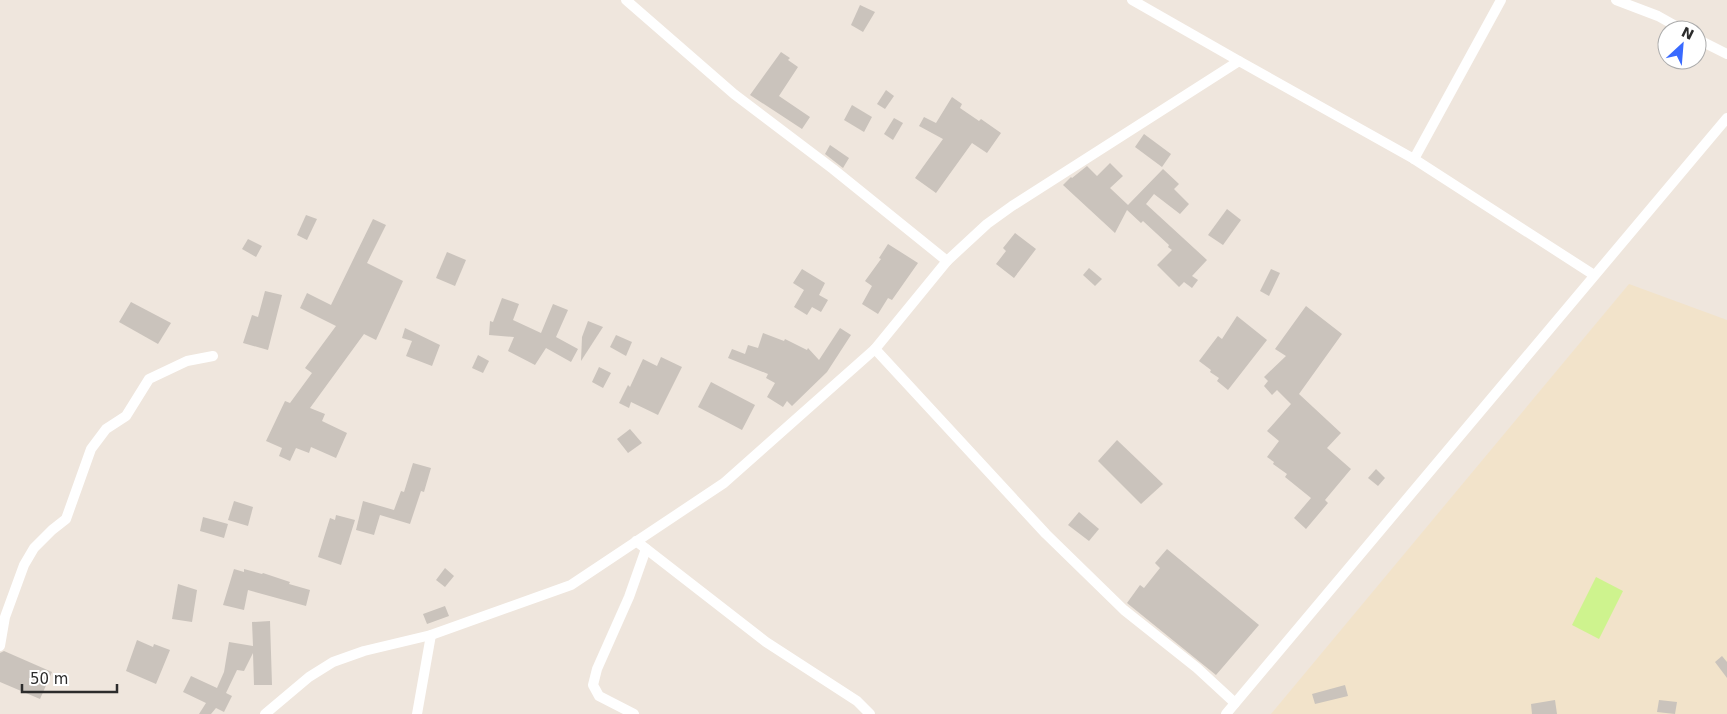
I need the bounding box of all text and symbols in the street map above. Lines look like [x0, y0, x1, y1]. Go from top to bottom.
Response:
north arrow [1657, 20, 1707, 70]
text: N [1679, 24, 1696, 43]
scale bar [22, 662, 118, 694]
text: 50 m [30, 670, 68, 688]

